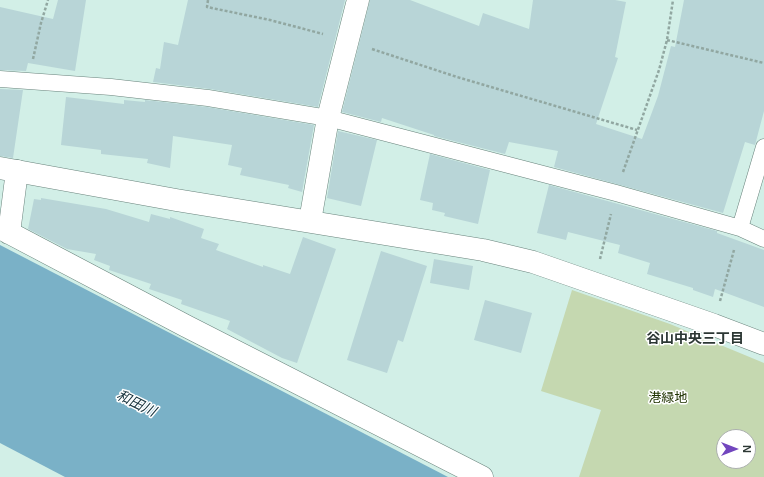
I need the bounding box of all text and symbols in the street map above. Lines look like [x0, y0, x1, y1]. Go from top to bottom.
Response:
district label: 谷山中央三丁目 [646, 331, 744, 347]
water label: 和田川 [113, 387, 159, 421]
park label: 港緑地 [649, 390, 687, 406]
north arrow [716, 429, 756, 469]
text: N [741, 445, 753, 453]

